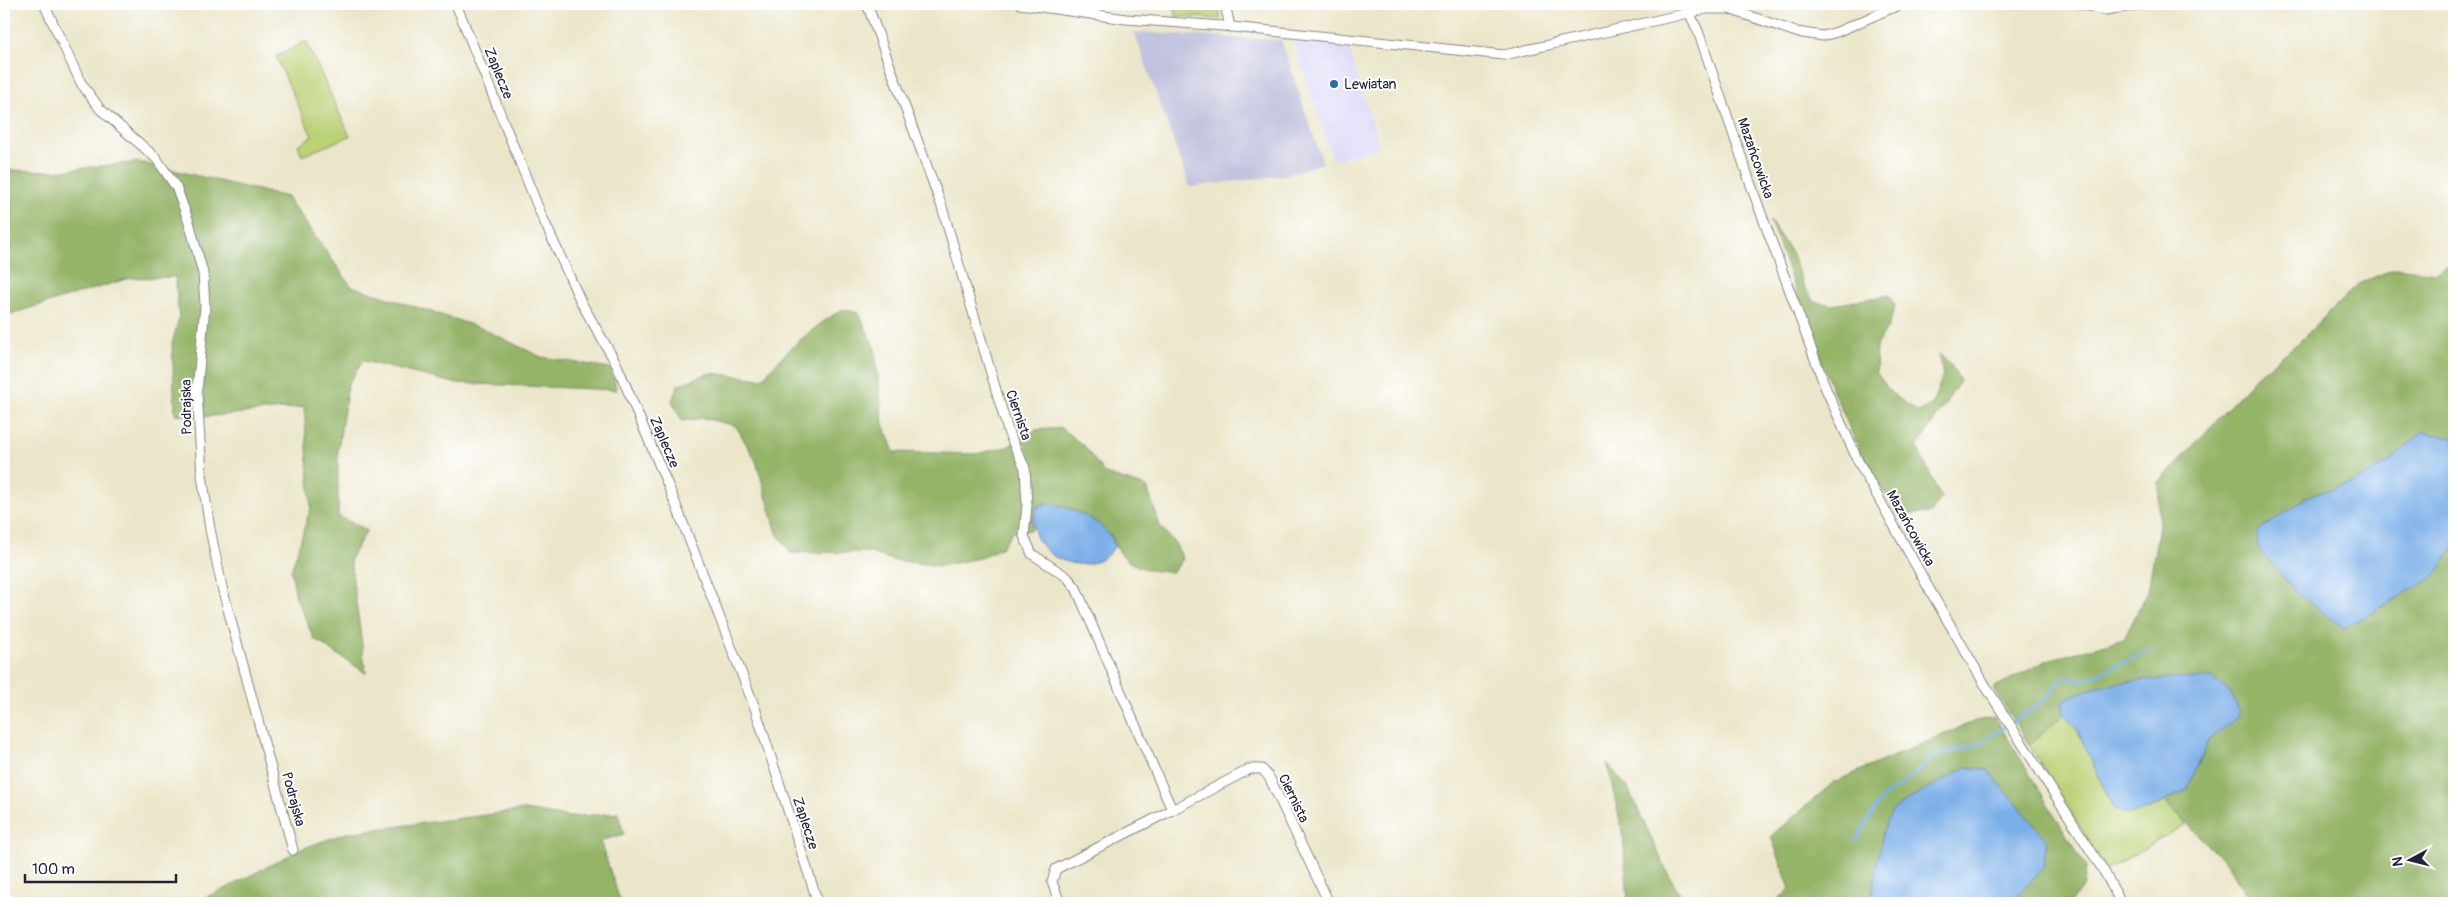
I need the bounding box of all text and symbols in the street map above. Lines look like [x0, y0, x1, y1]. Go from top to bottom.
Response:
street label: Zaplecze [480, 45, 517, 102]
place label: Lewiatan [1344, 76, 1397, 93]
marker: Lewiatan [1328, 78, 1340, 90]
street label: Mazańcowicka [1734, 116, 1777, 201]
street label: Podrajska [178, 379, 195, 435]
street label: Ciernista [1002, 388, 1035, 442]
street label: Zaplecze [646, 414, 683, 471]
street label: Mazańcowicka [1883, 487, 1938, 569]
street label: Podrajska [278, 770, 309, 828]
street label: Ciernista [1275, 771, 1313, 825]
street label: Zaplecze [789, 795, 822, 852]
north arrow [2386, 834, 2436, 884]
scale bar [25, 852, 176, 884]
text: N [2389, 856, 2407, 867]
text: 100 m [32, 860, 75, 879]

